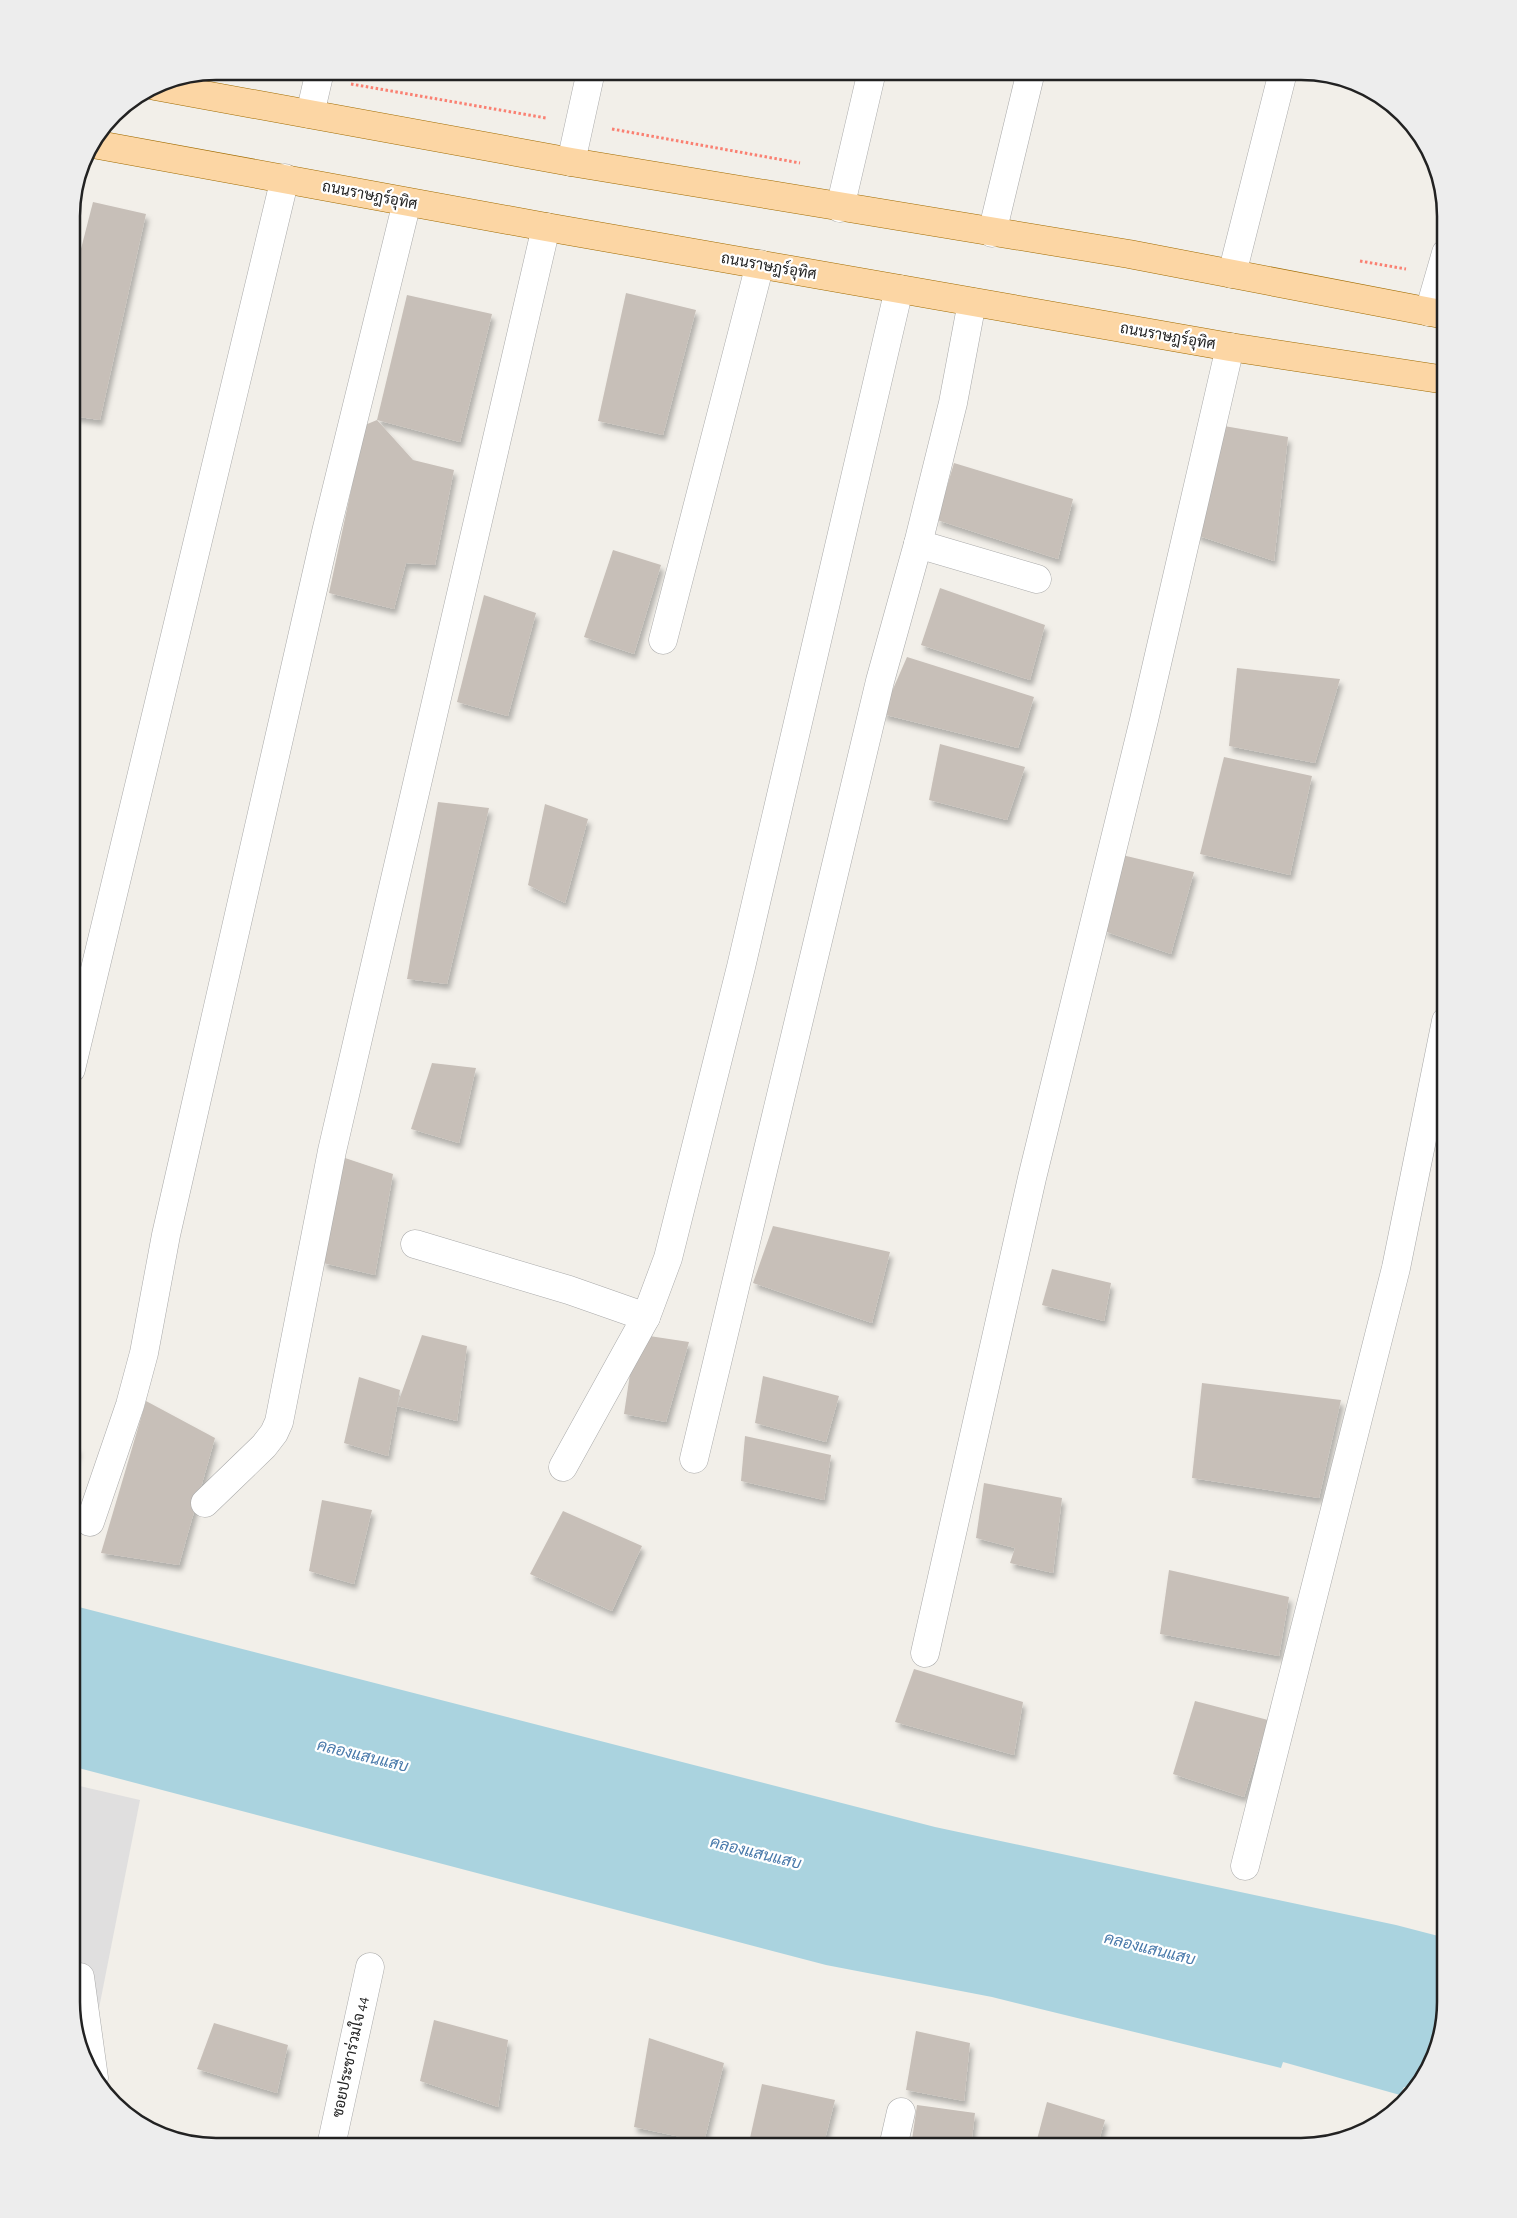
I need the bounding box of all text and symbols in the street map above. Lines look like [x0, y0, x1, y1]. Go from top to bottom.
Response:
street label: ถนนราษฎร์อุทิศ [320, 176, 419, 215]
street label: ถนนราษฎร์อุทิศ [719, 248, 818, 285]
street label: ถนนราษฎร์อุทิศ [1118, 318, 1217, 355]
water label: คลองแสนแสบ [316, 1737, 411, 1775]
water label: คลองแสนแสบ [709, 1834, 804, 1872]
water label: คลองแสนแสบ [1103, 1930, 1198, 1968]
street label: ซอยประชาร่วมใจ 44 [327, 1995, 371, 2119]

